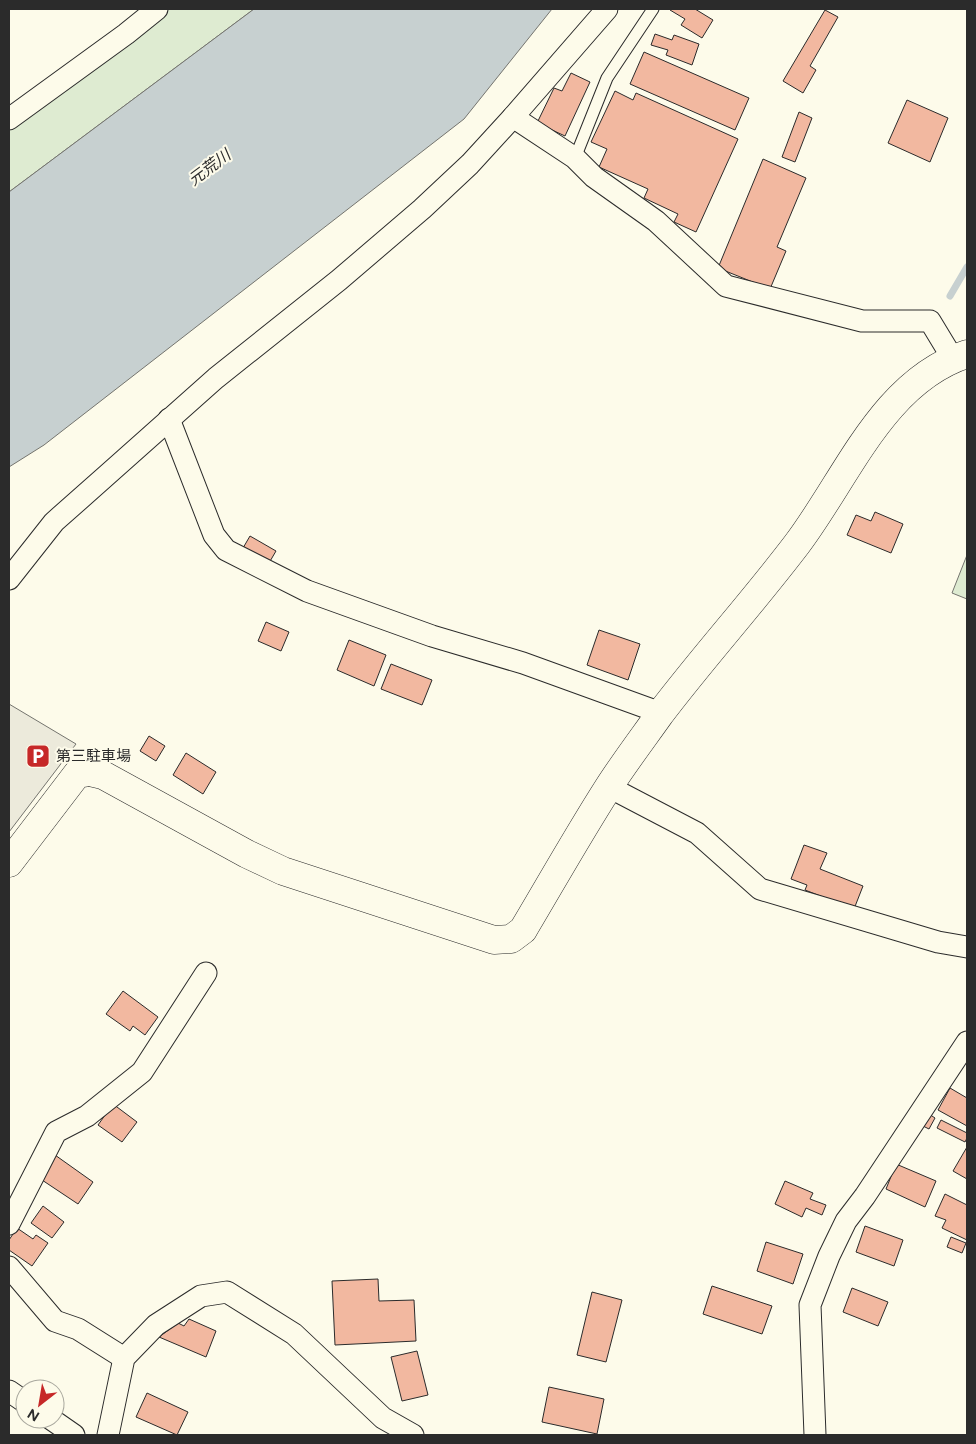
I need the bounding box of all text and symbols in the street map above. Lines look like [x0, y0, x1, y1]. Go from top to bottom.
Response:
water label: 元荒川 [184, 144, 236, 189]
parking icon: 第三駐車場 [25, 743, 51, 769]
place label: 第三駐車場 [56, 747, 131, 765]
north arrow [15, 1379, 65, 1429]
text: N [25, 1405, 43, 1425]

